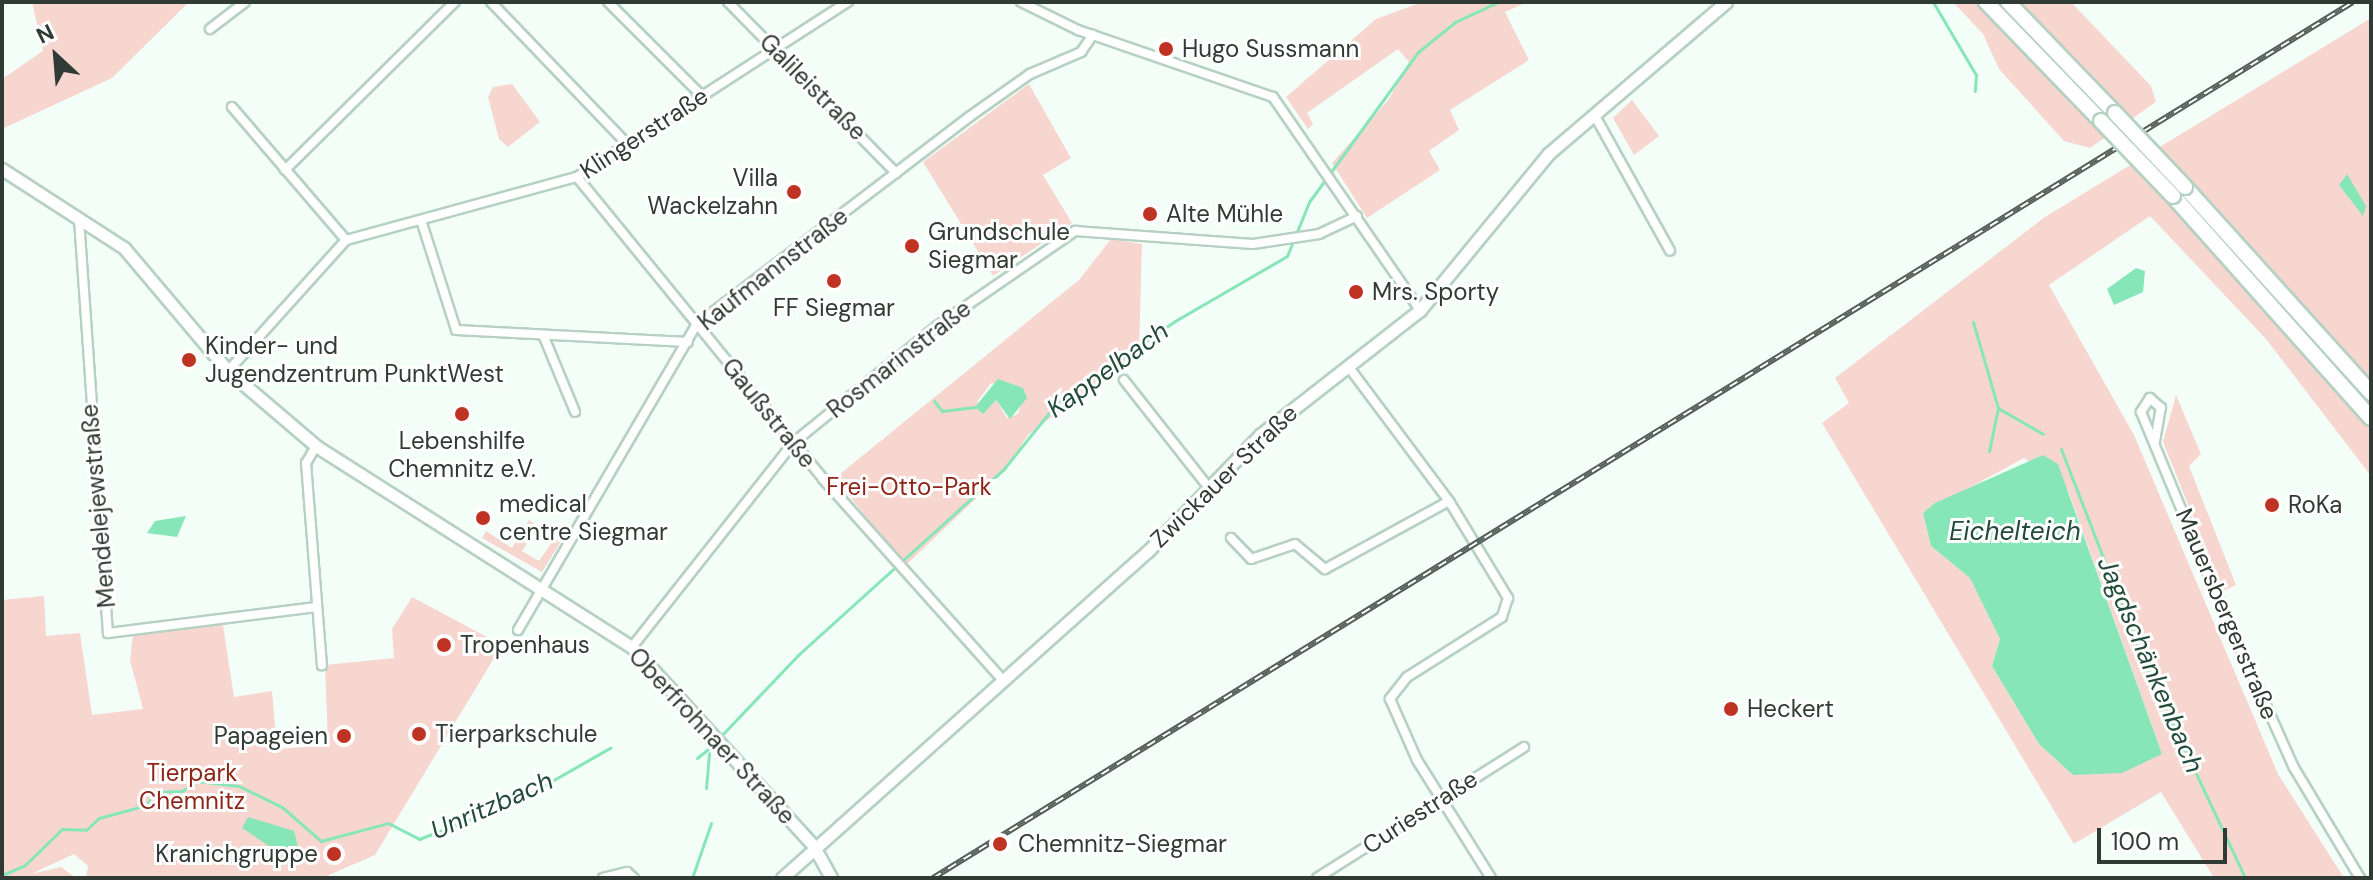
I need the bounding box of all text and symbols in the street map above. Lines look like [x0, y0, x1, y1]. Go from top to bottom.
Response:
north arrow [16, 16, 96, 96]
text: N [32, 17, 59, 51]
street label: Galileistraße [754, 28, 872, 146]
place label: Hugo Sussmann [1182, 35, 1359, 63]
marker: Hugo Sussmann [1157, 40, 1175, 58]
street label: Klingerstraße [575, 81, 713, 185]
place label: Villa Wackelzahn [647, 164, 778, 220]
marker: Villa Wackelzahn [785, 183, 803, 201]
place label: Alte Mühle [1166, 200, 1283, 228]
street label: Kaufmannstraße [692, 201, 854, 337]
marker: Alte Mühle [1141, 205, 1159, 223]
place label: Grundschule Siegmar [928, 218, 1070, 274]
marker: Grundschule Siegmar [903, 237, 921, 255]
marker: FF Siegmar [825, 272, 843, 290]
place label: Mrs. Sporty [1372, 278, 1499, 306]
marker: Mrs. Sporty [1347, 283, 1365, 301]
place label: FF Siegmar [773, 294, 895, 322]
street label: Rosmarinstraße [821, 294, 977, 424]
water label: Kappelbach [1041, 316, 1175, 424]
place label: Kinder- und Jugendzentrum PunktWest [205, 332, 504, 388]
marker: Kinder- und Jugendzentrum PunktWest [180, 351, 198, 369]
street label: Gaußstraße [716, 352, 822, 474]
street label: Zwickauer Straße [1145, 399, 1303, 553]
street label: Mendelejewstraße [75, 403, 121, 609]
marker: Lebenshilfe Chemnitz e.V. [453, 405, 471, 423]
place label: Lebenshilfe Chemnitz e.V. [388, 427, 536, 483]
park label: Frei-Otto-Park [826, 473, 992, 501]
place label: medical centre Siegmar [499, 490, 668, 546]
place label: RoKa [2288, 491, 2342, 519]
marker: RoKa [2263, 496, 2281, 514]
street label: Mauersbergerstraße [2170, 504, 2284, 724]
marker: medical centre Siegmar [474, 509, 492, 527]
water label: Eichelteich [1949, 516, 2081, 548]
water label: Jagdschänkenbach [2090, 552, 2210, 778]
place label: Tropenhaus [460, 631, 590, 659]
marker: Tropenhaus [435, 636, 453, 654]
street label: Oberfrohnaer Straße [623, 642, 801, 830]
place label: Heckert [1747, 695, 1834, 723]
marker: Heckert [1722, 700, 1740, 718]
place label: Tierparkschule [435, 720, 597, 748]
place label: Papageien [214, 722, 328, 750]
marker: Tierparkschule [410, 725, 428, 743]
marker: Papageien [335, 727, 353, 745]
park label: Tierpark Chemnitz [139, 759, 245, 815]
street label: Curiestraße [1357, 764, 1483, 860]
water label: Unritzbach [426, 765, 558, 847]
scale bar [2101, 812, 2231, 862]
text: 100 m [2111, 826, 2179, 857]
place label: Chemnitz-Siegmar [1018, 830, 1227, 858]
marker: Chemnitz-Siegmar [989, 833, 1011, 855]
place label: Kranichgruppe [155, 840, 318, 868]
marker: Kranichgruppe [325, 845, 343, 863]

